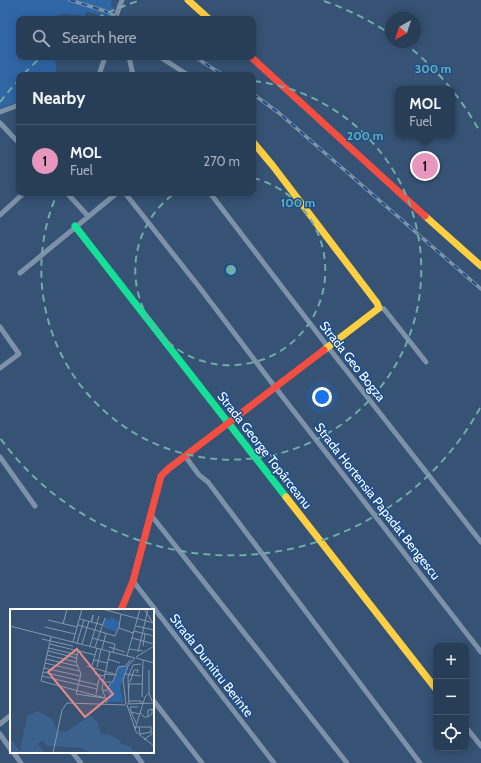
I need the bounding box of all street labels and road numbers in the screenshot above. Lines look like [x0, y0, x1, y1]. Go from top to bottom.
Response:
street label: Strada Geo Bogza [317, 318, 390, 405]
street label: Strada George Topârceanu [214, 388, 316, 512]
street label: Strada Hortensia Papadat Bengescu [312, 419, 444, 583]
street label: Strada Dumitru Berinte [167, 610, 257, 720]

